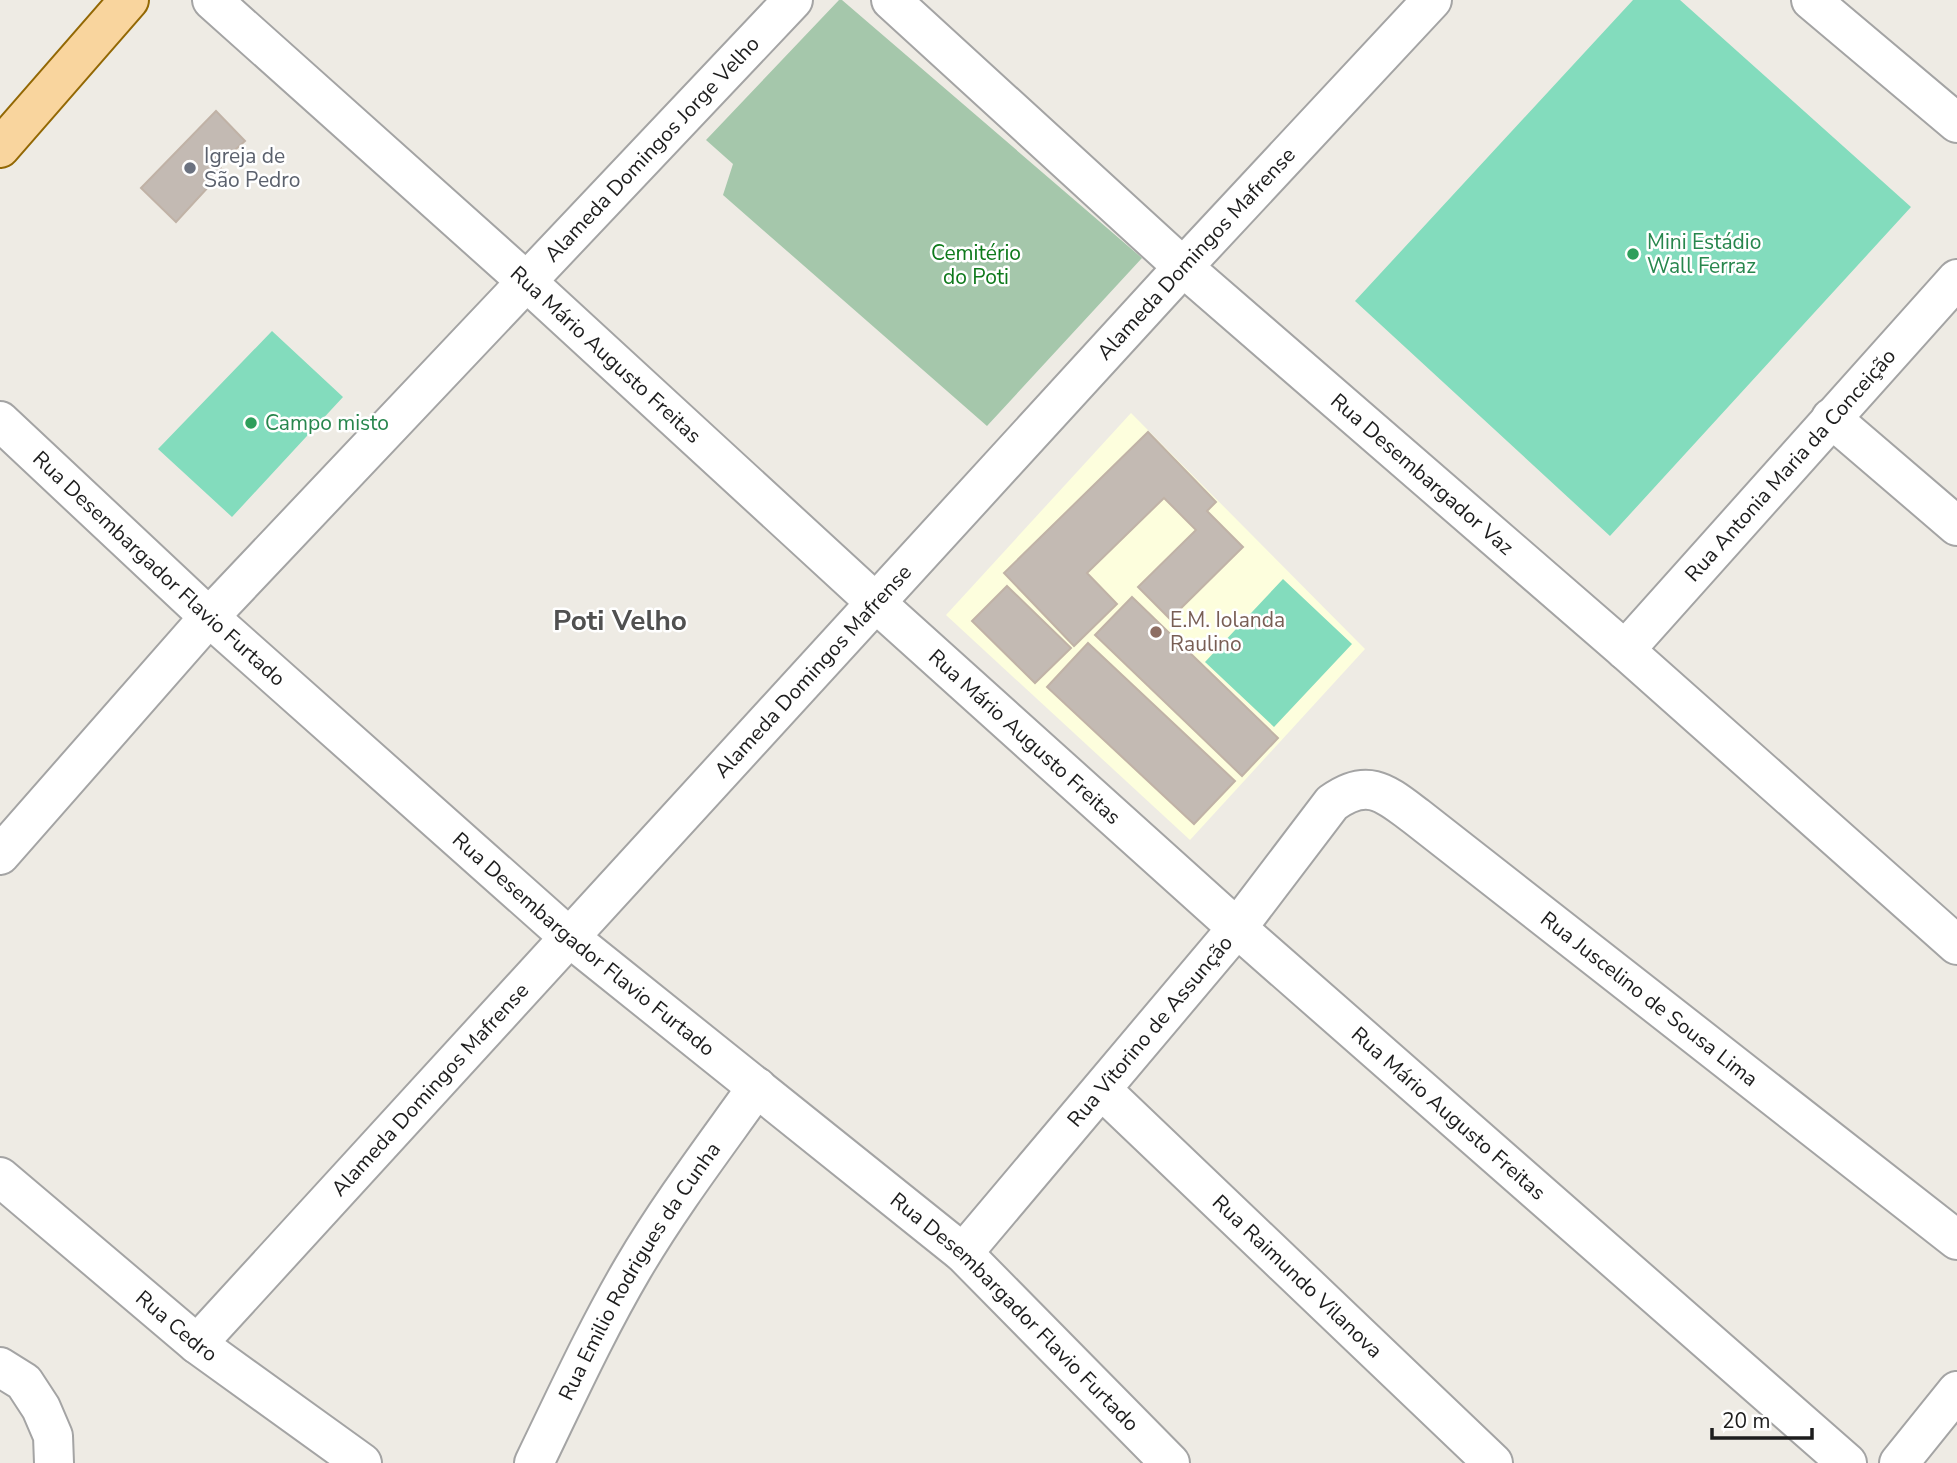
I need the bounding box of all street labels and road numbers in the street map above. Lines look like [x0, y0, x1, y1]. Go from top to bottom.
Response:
street label: Alameda Domingos Jorge Velho [538, 30, 766, 268]
street label: Alameda Domingos Mafrense [1091, 141, 1302, 366]
street label: Rua Mário Augusto Freitas [504, 260, 707, 449]
street label: Rua Antonia Maria da Conceição [1679, 343, 1902, 588]
street label: Rua Desembargador Vaz [1325, 387, 1520, 561]
street label: Rua Desembargador Flavio Furtado [27, 445, 291, 692]
street label: Alameda Domingos Mafrense [708, 559, 918, 784]
street label: Rua Mário Augusto Freitas [922, 643, 1127, 831]
street label: Rua Desembargador Flavio Furtado [446, 826, 721, 1063]
street label: Rua Juscelino de Sousa Lima [1535, 905, 1764, 1093]
street label: Rua Vitorino de Assunção [1061, 930, 1239, 1133]
street label: Alameda Domingos Mafrense [325, 977, 535, 1202]
street label: Rua Mário Augusto Freitas [1345, 1021, 1552, 1206]
street label: Rua Emilio Rodrigues da Cunha [552, 1136, 727, 1405]
street label: Rua Desembargador Flavio Furtado [884, 1186, 1145, 1437]
street label: Rua Raimundo Vilanova [1206, 1188, 1389, 1364]
street label: Rua Cedro [130, 1284, 223, 1368]

